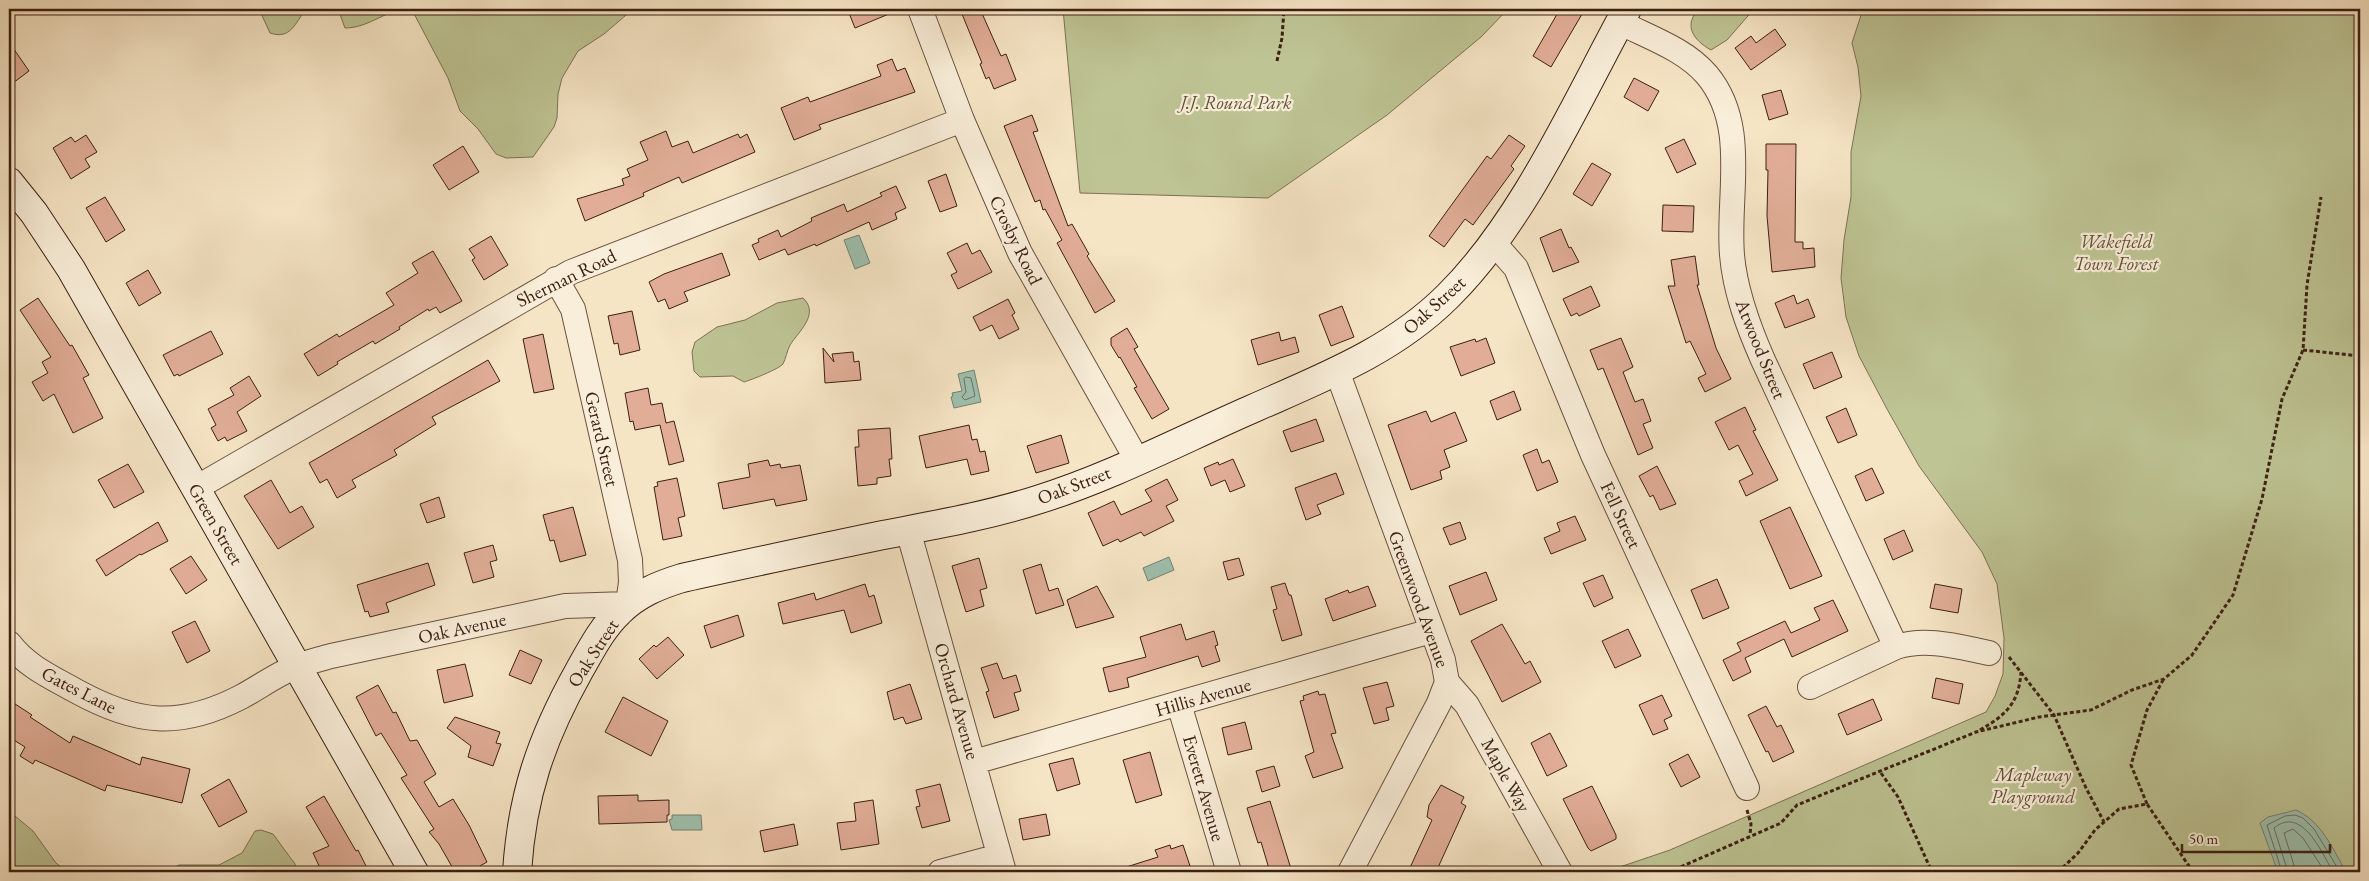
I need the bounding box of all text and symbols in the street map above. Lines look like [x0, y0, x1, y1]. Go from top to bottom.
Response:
park label: J.J. Round Park [1176, 90, 1292, 115]
street label: Crosby Road [984, 191, 1049, 289]
park label: Wakefield Town Forest [2074, 229, 2160, 276]
street label: Sherman Road [512, 243, 621, 313]
street label: Oak Street [1397, 270, 1471, 340]
street label: Atwood Street [1729, 294, 1792, 403]
street label: Gerard Street [579, 389, 625, 489]
street label: Oak Street [1034, 460, 1114, 510]
street label: Fell Street [1595, 477, 1647, 553]
street label: Green Street [183, 479, 249, 569]
street label: Greenwood Avenue [1383, 527, 1455, 671]
street label: Oak Avenue [416, 606, 508, 650]
street label: Oak Street [562, 614, 624, 692]
street label: Orchard Avenue [928, 640, 986, 762]
street label: Gates Lane [37, 661, 121, 719]
street label: Hillis Avenue [1152, 671, 1254, 723]
street label: Everett Avenue [1177, 732, 1231, 844]
street label: Maple Way [1475, 734, 1537, 817]
park label: Mapleway Playground [1991, 762, 2075, 809]
scale bar [2182, 821, 2329, 853]
text: 50 m [2189, 829, 2218, 848]

